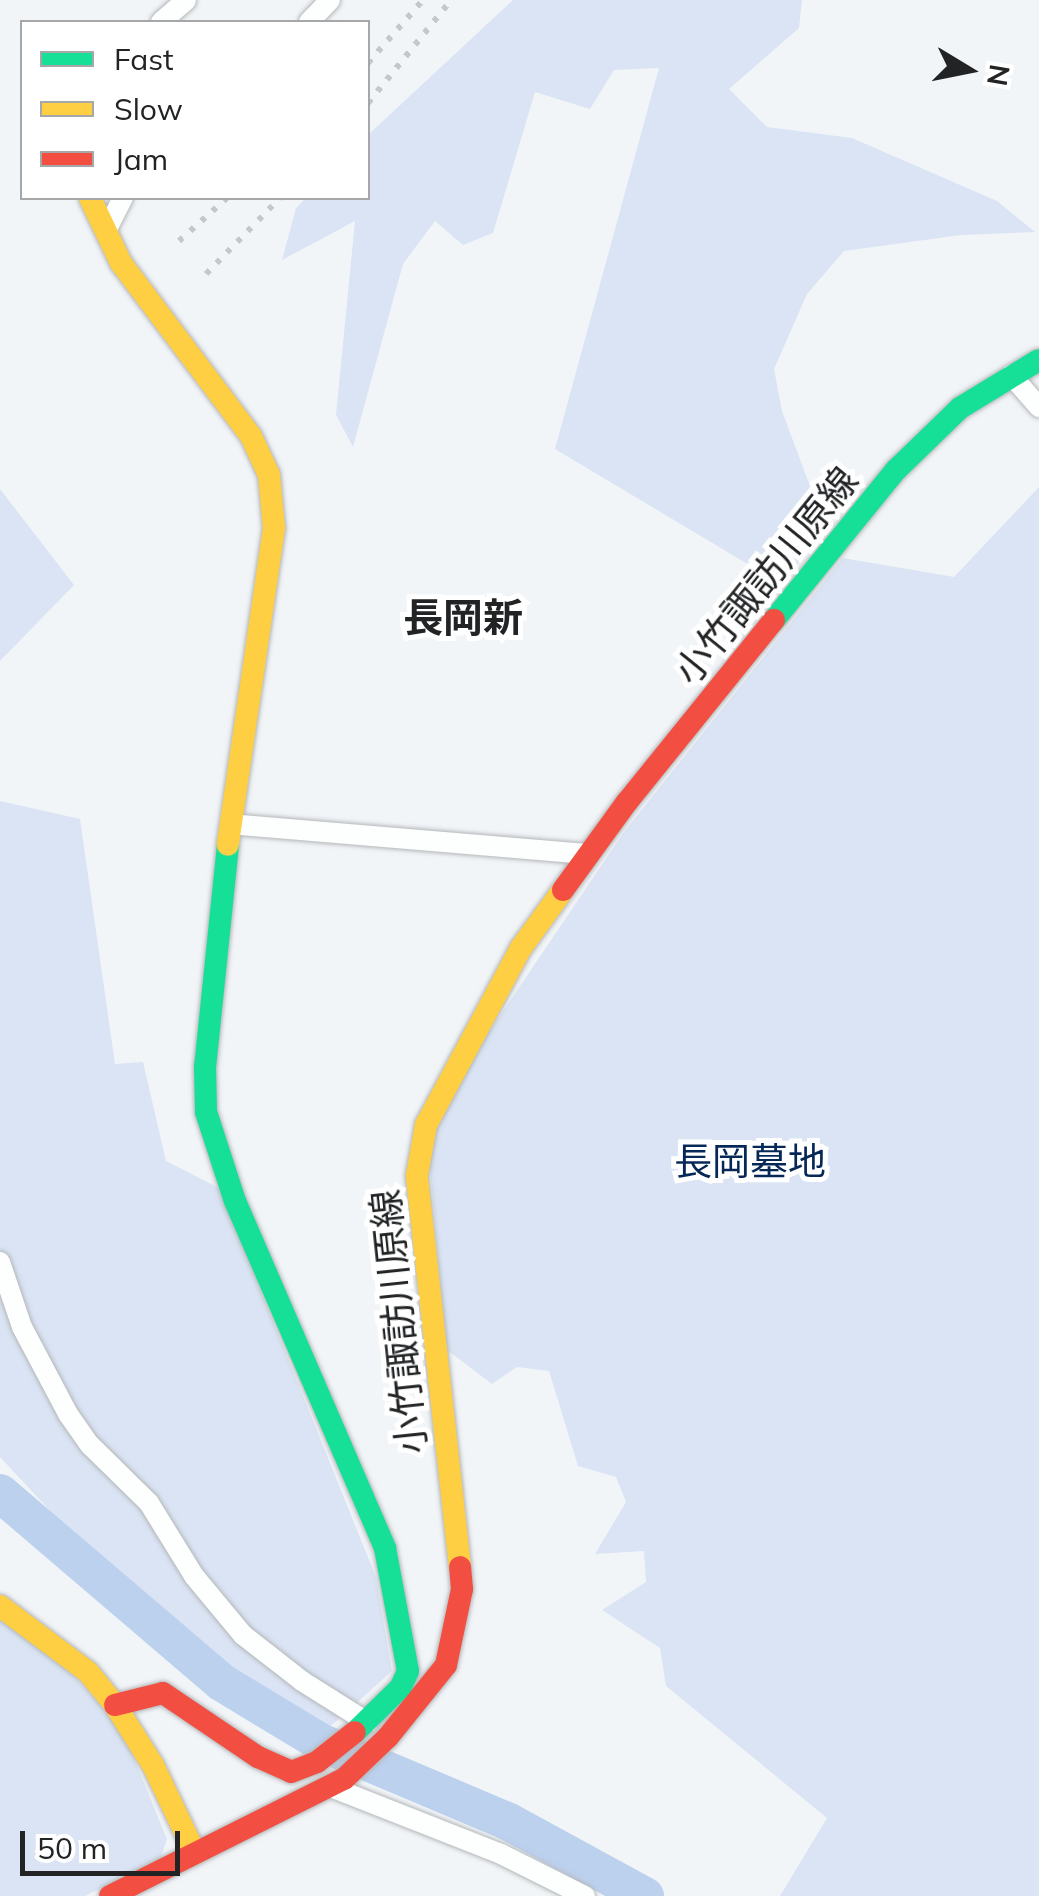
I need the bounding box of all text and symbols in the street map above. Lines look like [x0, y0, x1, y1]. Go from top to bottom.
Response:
legend [20, 20, 370, 200]
north arrow [919, 20, 1019, 120]
text: Fast [114, 40, 174, 78]
text: N [980, 62, 1018, 89]
text: Slow [114, 90, 183, 128]
text: Jam [114, 140, 168, 178]
street label: 小竹諏訪川原線 [665, 458, 867, 694]
district label: 長岡新 [403, 593, 523, 641]
park label: 長岡墓地 [674, 1139, 826, 1185]
street label: 小竹諏訪川原線 [362, 1187, 436, 1457]
scale bar [25, 1811, 185, 1873]
text: 50 m [37, 1829, 107, 1867]

